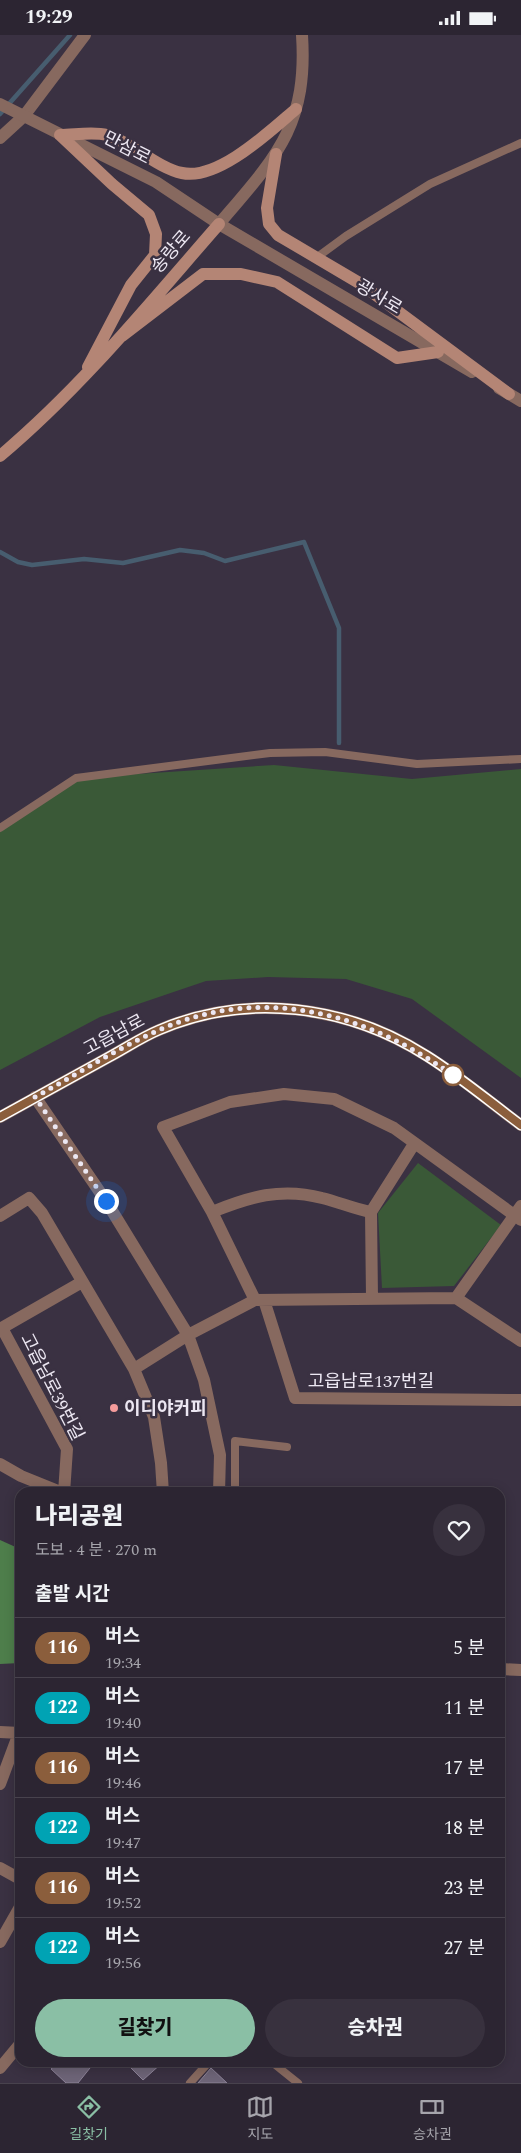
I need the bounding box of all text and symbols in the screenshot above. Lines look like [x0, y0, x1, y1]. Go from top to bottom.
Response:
text: 19:29 [25, 3, 73, 32]
street label: 만삼로 [99, 125, 155, 171]
street label: 송랑로 [145, 224, 197, 280]
street label: 광사로 [351, 273, 407, 321]
street label: 고읍남로 [78, 1008, 150, 1062]
unlabelled marker [442, 1064, 464, 1086]
your location [94, 1189, 119, 1214]
street label: 고읍남로39번길 [13, 1329, 91, 1445]
street label: 고읍남로137번길 [308, 1368, 434, 1395]
place label: 이디야커피 [124, 1395, 207, 1422]
marker: 이디야커피 [108, 1402, 120, 1414]
text: 나리공원 [35, 1499, 123, 1535]
button: heart [433, 1504, 485, 1556]
text: 도보 · 4 분 · 270 m [35, 1538, 157, 1562]
text: 출발 시간 [35, 1580, 110, 1609]
text: 버스 [105, 1622, 140, 1651]
text: 116 [47, 1634, 78, 1661]
text: 5 분 [453, 1634, 485, 1663]
text: 19:34 [105, 1651, 141, 1675]
text: 버스 [105, 1682, 140, 1711]
text: 122 [47, 1694, 78, 1721]
text: 11 분 [444, 1694, 485, 1723]
text: 19:40 [105, 1711, 141, 1735]
text: 버스 [105, 1742, 140, 1771]
text: 116 [47, 1754, 78, 1781]
text: 17 분 [444, 1754, 485, 1783]
text: 19:46 [105, 1771, 141, 1795]
text: 버스 [105, 1802, 140, 1831]
text: 122 [47, 1814, 78, 1841]
text: 18 분 [444, 1814, 485, 1843]
text: 19:47 [105, 1831, 141, 1855]
text: 버스 [105, 1862, 140, 1891]
text: 116 [47, 1874, 78, 1901]
text: 23 분 [444, 1874, 485, 1903]
text: 19:52 [105, 1891, 141, 1915]
text: 버스 [105, 1922, 140, 1951]
text: 122 [47, 1934, 78, 1961]
text: 27 분 [444, 1934, 485, 1963]
text: 19:56 [105, 1951, 141, 1975]
button: 길찾기 [35, 1999, 255, 2057]
button: 승차권 [265, 1999, 485, 2057]
tab: 길찾기 [69, 2093, 108, 2145]
tab: 지도 [246, 2093, 274, 2145]
tab: 승차권 [413, 2093, 452, 2145]

